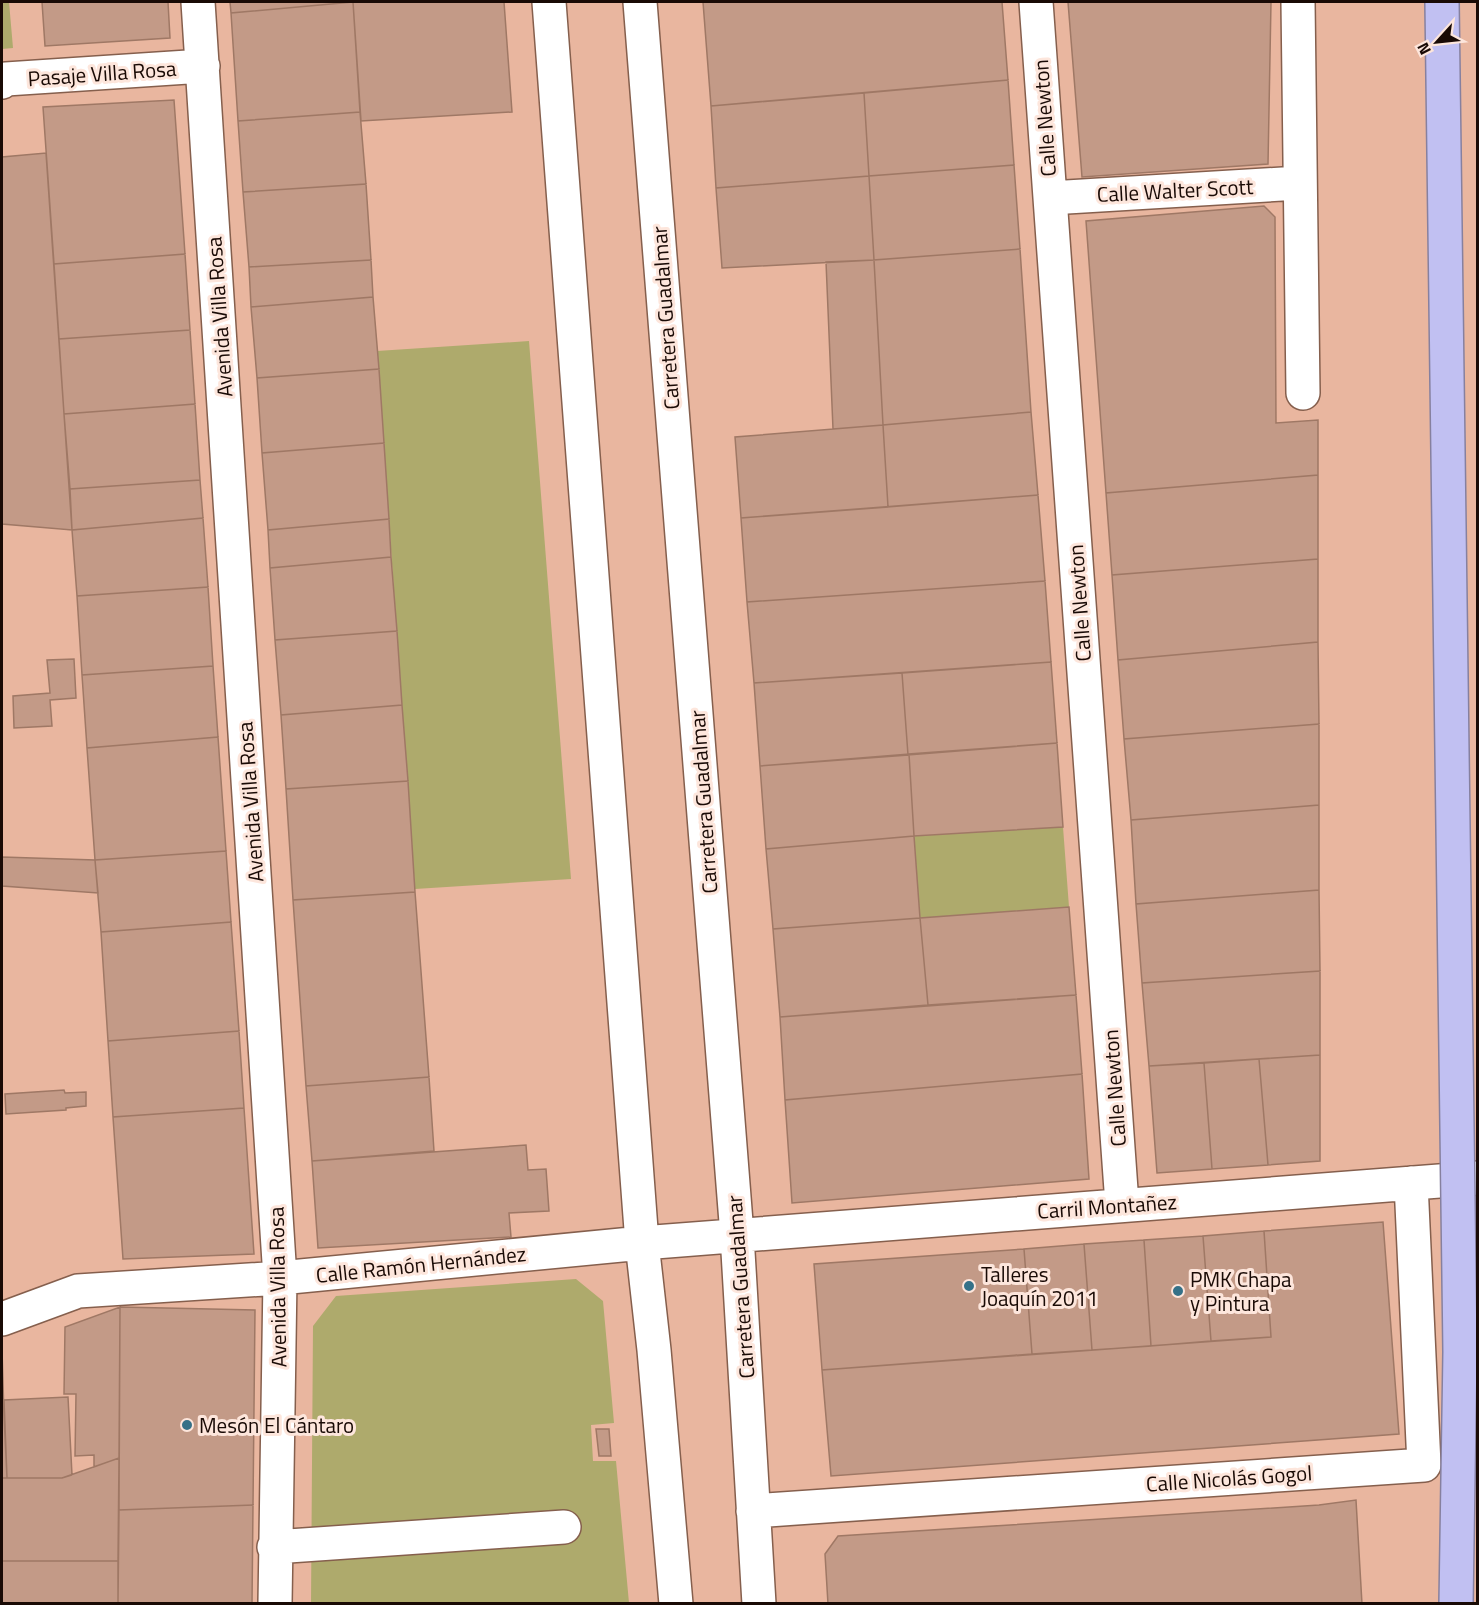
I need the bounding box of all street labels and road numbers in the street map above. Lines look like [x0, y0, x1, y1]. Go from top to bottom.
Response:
street label: Pasaje Villa Rosa [27, 52, 178, 94]
street label: Calle Newton [1024, 58, 1064, 178]
street label: Calle Walter Scott [1096, 170, 1255, 210]
street label: Carretera Guadalmar [643, 225, 687, 411]
street label: Avenida Villa Rosa [197, 235, 241, 398]
street label: Calle Newton [1059, 543, 1099, 663]
street label: Carretera Guadalmar [681, 709, 725, 895]
street label: Avenida Villa Rosa [228, 720, 272, 883]
street label: Calle Newton [1094, 1028, 1134, 1148]
street label: Carril Montañez [1036, 1185, 1178, 1227]
street label: Carretera Guadalmar [718, 1194, 762, 1380]
street label: Avenida Villa Rosa [260, 1206, 294, 1368]
street label: Calle Ramón Hernández [314, 1237, 528, 1291]
street label: Calle Nicolás Gogol [1145, 1456, 1313, 1500]

